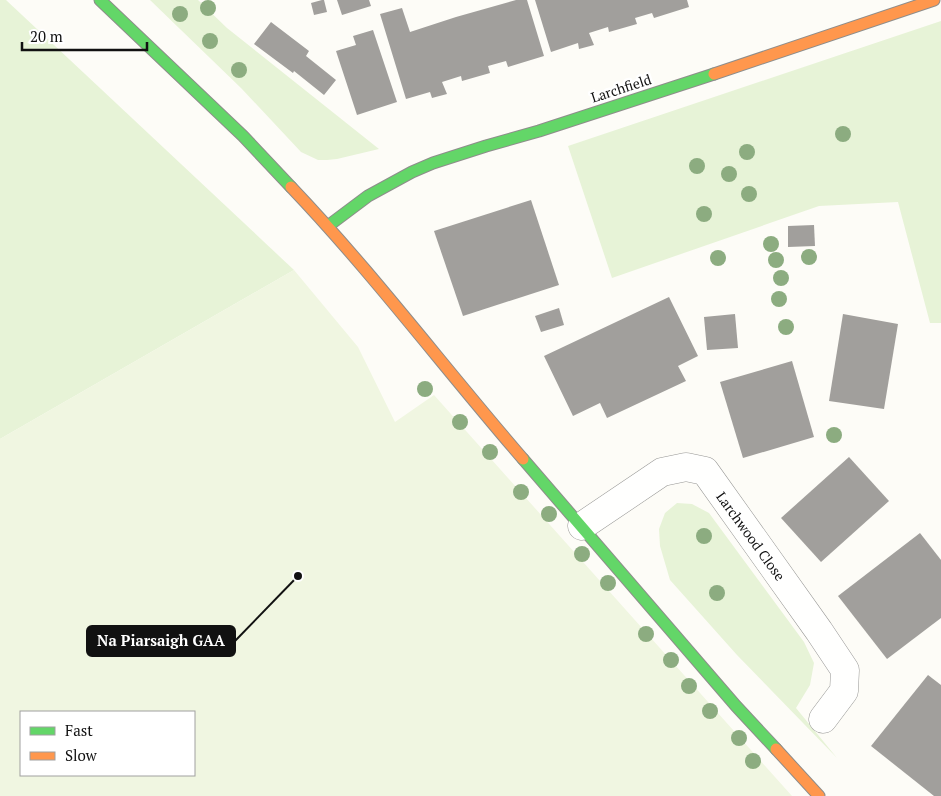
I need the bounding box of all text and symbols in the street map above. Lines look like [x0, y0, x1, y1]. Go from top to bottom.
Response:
scale bar [22, 20, 148, 52]
text: 20 m [30, 26, 63, 46]
street label: Larchfield [588, 69, 654, 107]
street label: Larchwood Close [712, 488, 790, 584]
callout: Na Piarsaigh GAA [87, 626, 235, 656]
text: Na Piarsaigh GAA [97, 630, 225, 650]
legend [20, 711, 195, 776]
text: Fast [65, 720, 93, 740]
text: Slow [65, 745, 98, 765]

